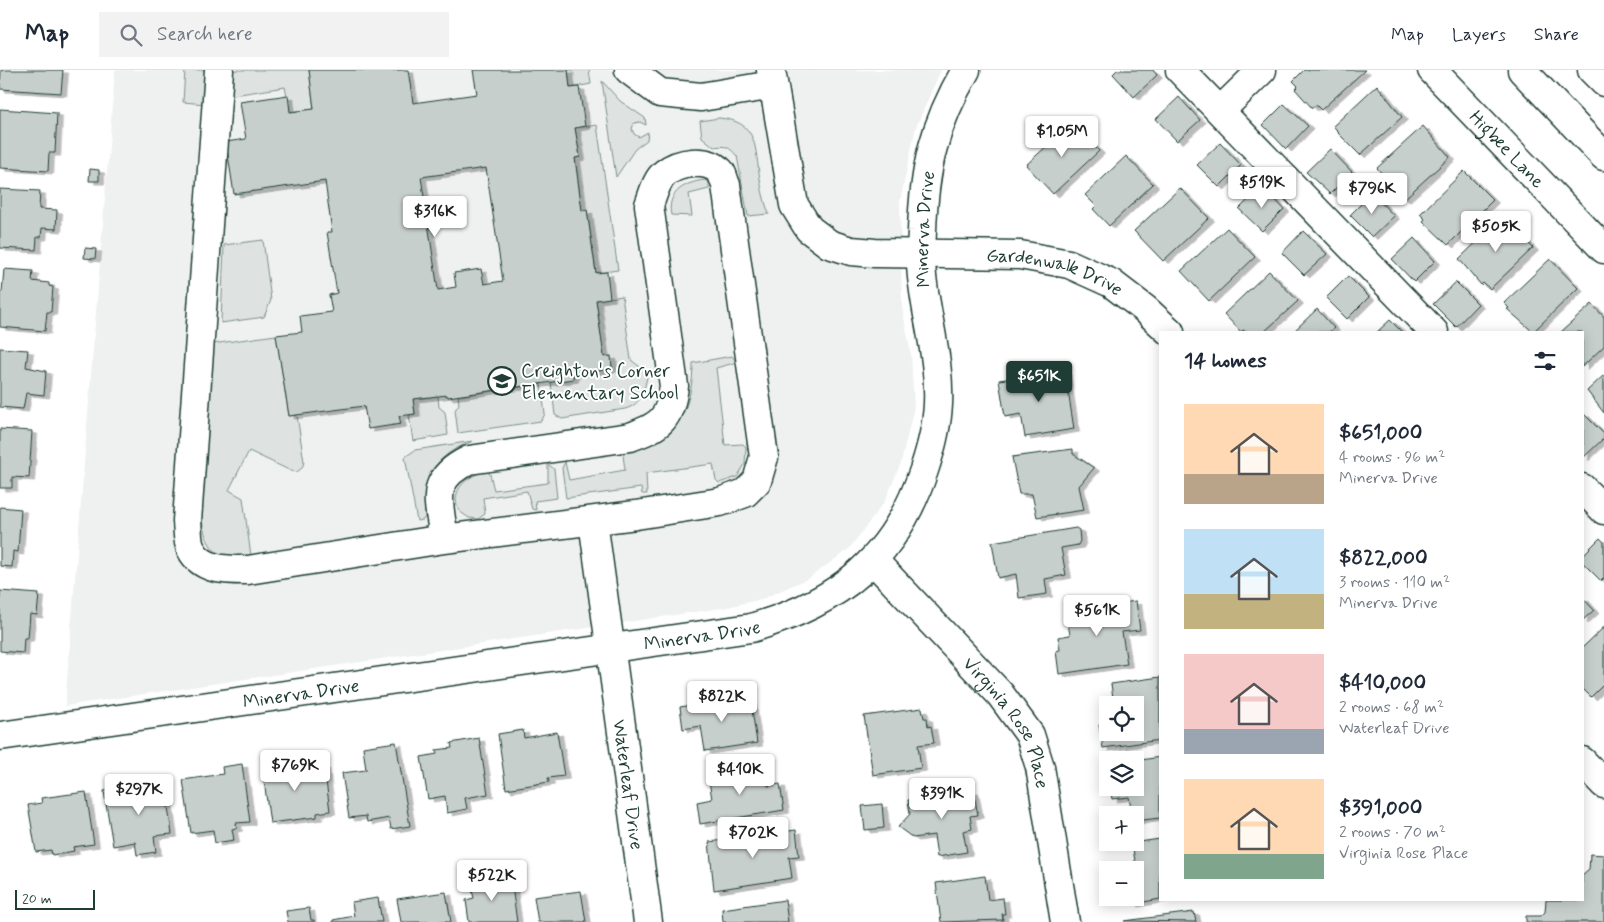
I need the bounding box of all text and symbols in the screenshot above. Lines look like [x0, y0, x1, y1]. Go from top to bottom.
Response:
search box [99, 12, 449, 57]
text: Map [25, 19, 69, 50]
icon: search [117, 21, 145, 49]
text: Search here [157, 22, 253, 47]
text: Map [1391, 23, 1424, 47]
text: Layers [1452, 23, 1506, 47]
text: Share [1534, 23, 1579, 47]
street label: Higbee Lane [1463, 105, 1550, 194]
pin: $1.05M [1021, 116, 1103, 158]
text: $1.05M [1036, 121, 1088, 142]
pin: $519K [1227, 166, 1297, 209]
street label: Minerva Drive [910, 169, 941, 289]
text: $519K [1239, 172, 1285, 193]
pin: $796K [1337, 172, 1407, 215]
text: $796K [1348, 178, 1396, 199]
pin: $316K [400, 196, 470, 238]
text: $316K [414, 201, 456, 222]
pin: $505K [1461, 210, 1531, 253]
text: $505K [1472, 216, 1520, 237]
street label: Gardenwalk Drive [986, 243, 1128, 302]
text: 14 homes [1184, 347, 1267, 375]
icon: filters [1531, 347, 1559, 375]
place label: Creighton's Corner Elementary School [521, 359, 679, 406]
pin: $651K [1004, 360, 1074, 403]
school or university icon: Creighton's Corner Elementary School [487, 366, 517, 396]
text: $651K [1017, 366, 1061, 387]
text: $651,000 [1339, 419, 1422, 447]
icon: home [1224, 424, 1284, 484]
text: 4 rooms · 96 m² [1339, 447, 1445, 468]
text: Minerva Drive [1339, 468, 1438, 489]
text: $822,000 [1339, 544, 1428, 572]
icon: home [1224, 549, 1284, 609]
text: 3 rooms · 110 m² [1339, 572, 1450, 593]
text: Minerva Drive [1339, 593, 1438, 614]
pin: $561K [1062, 594, 1132, 637]
text: $561K [1074, 600, 1120, 621]
street label: Minerva Drive [642, 615, 764, 657]
street label: Virginia Rose Place [957, 652, 1054, 790]
text: $410,000 [1339, 669, 1426, 697]
street label: Minerva Drive [241, 673, 361, 715]
icon: home [1224, 674, 1284, 734]
pin: $822K [687, 680, 757, 723]
text: $822K [698, 686, 746, 707]
map controls [1099, 696, 1144, 906]
button: locate [1099, 696, 1144, 741]
text: 2 rooms · 68 m² [1339, 697, 1444, 718]
street label: Waterleaf Drive [606, 718, 649, 851]
text: Waterleaf Drive [1339, 718, 1449, 739]
pin: $769K [260, 750, 330, 792]
button: layers [1099, 751, 1144, 796]
pin: $410K [705, 754, 775, 796]
text: $769K [271, 755, 319, 776]
text: $410K [717, 759, 763, 780]
pin: $297K [104, 774, 174, 816]
pin: $391K [907, 778, 977, 820]
text: $297K [115, 779, 163, 800]
text: $391K [920, 783, 964, 804]
text: $391,000 [1339, 794, 1422, 822]
icon: home [1224, 799, 1284, 859]
button: + [1099, 806, 1144, 851]
pin: $702K [718, 816, 788, 859]
text: $702K [728, 822, 778, 843]
text: 2 rooms · 70 m² [1339, 822, 1446, 843]
text: Virginia Rose Place [1339, 843, 1468, 864]
pin: $522K [457, 860, 527, 902]
button: − [1099, 861, 1144, 906]
text: $522K [468, 865, 516, 886]
scale bar [15, 887, 95, 910]
text: 20 m [22, 890, 52, 908]

